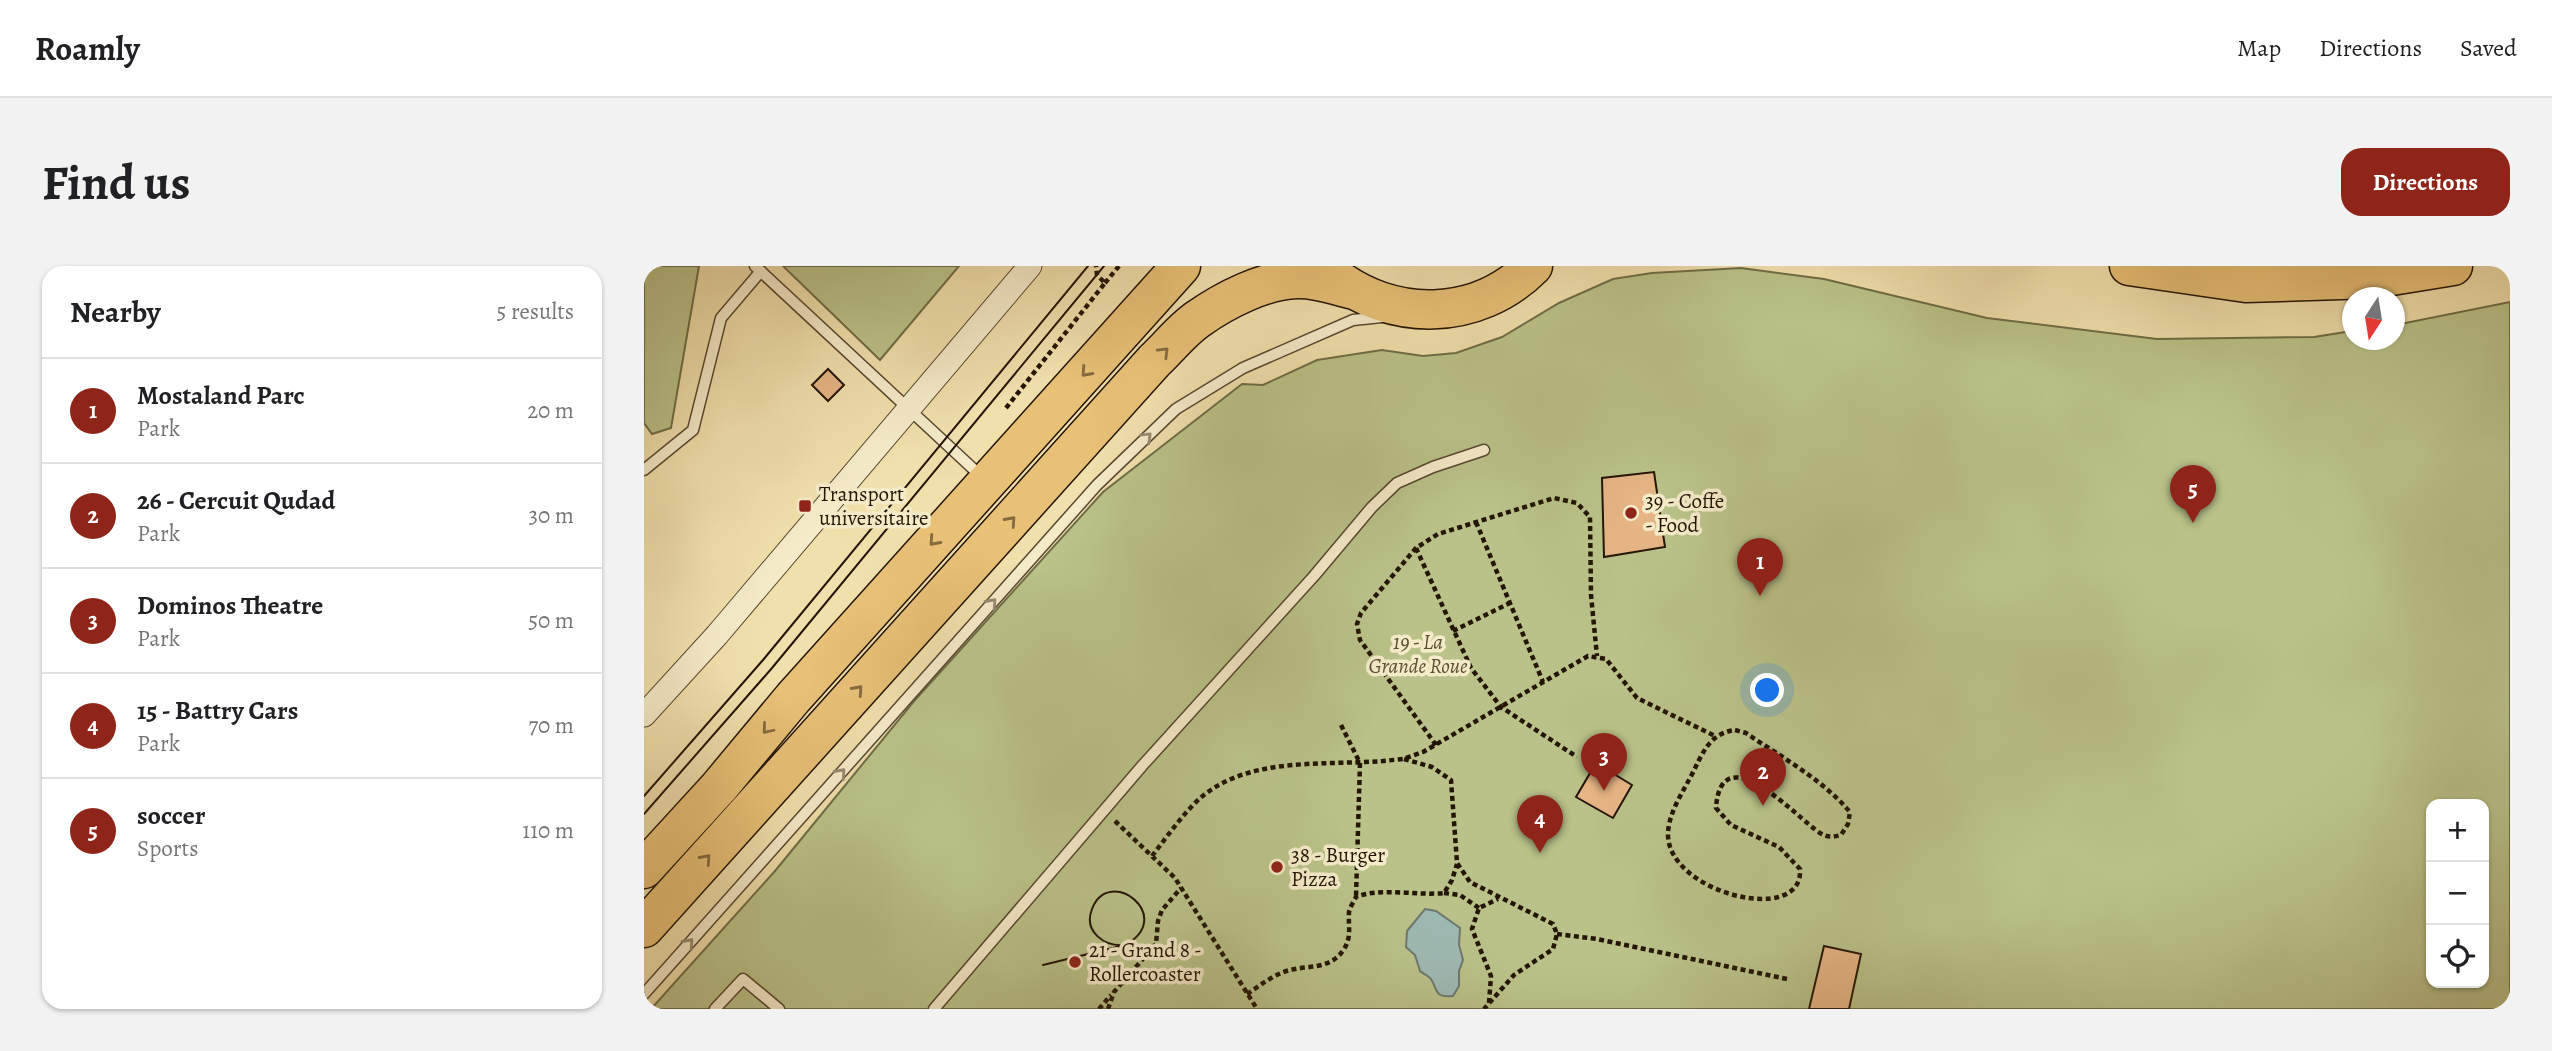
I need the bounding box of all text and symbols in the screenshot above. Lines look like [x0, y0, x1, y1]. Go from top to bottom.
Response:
text: Roamly [35, 26, 140, 71]
text: Map [2237, 32, 2281, 64]
text: Directions [2319, 32, 2422, 64]
text: Saved [2460, 32, 2517, 64]
button: Directions [2341, 148, 2510, 216]
text: Find us [42, 149, 190, 216]
north arrow [2342, 287, 2405, 350]
text: Nearby [70, 292, 161, 332]
text: 5 results [497, 296, 574, 327]
one-way arrow [1155, 348, 1168, 361]
one-way arrow [1082, 364, 1094, 377]
text: Mostaland Parc [137, 378, 305, 413]
text: 1 [89, 395, 97, 426]
text: 20 m [527, 395, 574, 426]
text: Park [137, 413, 180, 444]
one-way arrow [1139, 432, 1152, 445]
pin: 5 [2170, 465, 2216, 523]
place label: Transport universitaire [819, 480, 929, 532]
text: 26 - Cercuit Qudad [137, 483, 336, 518]
place label: 39 - Coffe - Food [1645, 487, 1724, 539]
marker: Transport universitaire [797, 498, 813, 514]
text: 2 [87, 500, 99, 531]
text: 30 m [528, 500, 574, 531]
marker: 39 - Coffe - Food [1623, 505, 1639, 521]
one-way arrow [1003, 516, 1015, 529]
text: Park [137, 518, 180, 549]
one-way arrow [930, 533, 942, 546]
pin: 1 [1737, 538, 1783, 596]
text: Dominos Theatre [137, 588, 323, 623]
one-way arrow [984, 598, 996, 611]
text: 3 [88, 605, 98, 636]
text: 50 m [528, 605, 574, 636]
text: Park [137, 623, 180, 654]
park label: 19 - La Grande Roue [1369, 628, 1468, 680]
your location [1750, 673, 1784, 707]
one-way arrow [850, 685, 863, 698]
text: 15 - Battry Cars [137, 693, 298, 728]
text: 4 [88, 710, 98, 741]
text: 70 m [528, 710, 574, 741]
one-way arrow [763, 721, 775, 734]
text: Park [137, 728, 180, 759]
pin: 3 [1581, 733, 1627, 791]
pin: 2 [1740, 748, 1786, 806]
one-way arrow [833, 768, 845, 781]
pin: 4 [1517, 795, 1563, 853]
text: soccer [137, 798, 205, 833]
map controls [2426, 799, 2489, 988]
button: + [2426, 799, 2489, 862]
text: 5 [88, 815, 98, 846]
text: 110 m [522, 815, 574, 846]
text: Sports [137, 833, 198, 864]
place label: 38 - Burger Pizza [1291, 841, 1385, 893]
one-way arrow [698, 854, 710, 867]
marker: 38 - Burger Pizza [1269, 859, 1285, 875]
button: − [2426, 862, 2489, 925]
button: locate [2426, 925, 2489, 988]
place label: 21 - Grand 8 - Rollercoaster [1089, 936, 1202, 988]
one-way arrow [681, 938, 694, 951]
marker: 21 - Grand 8 - Rollercoaster [1067, 954, 1083, 970]

